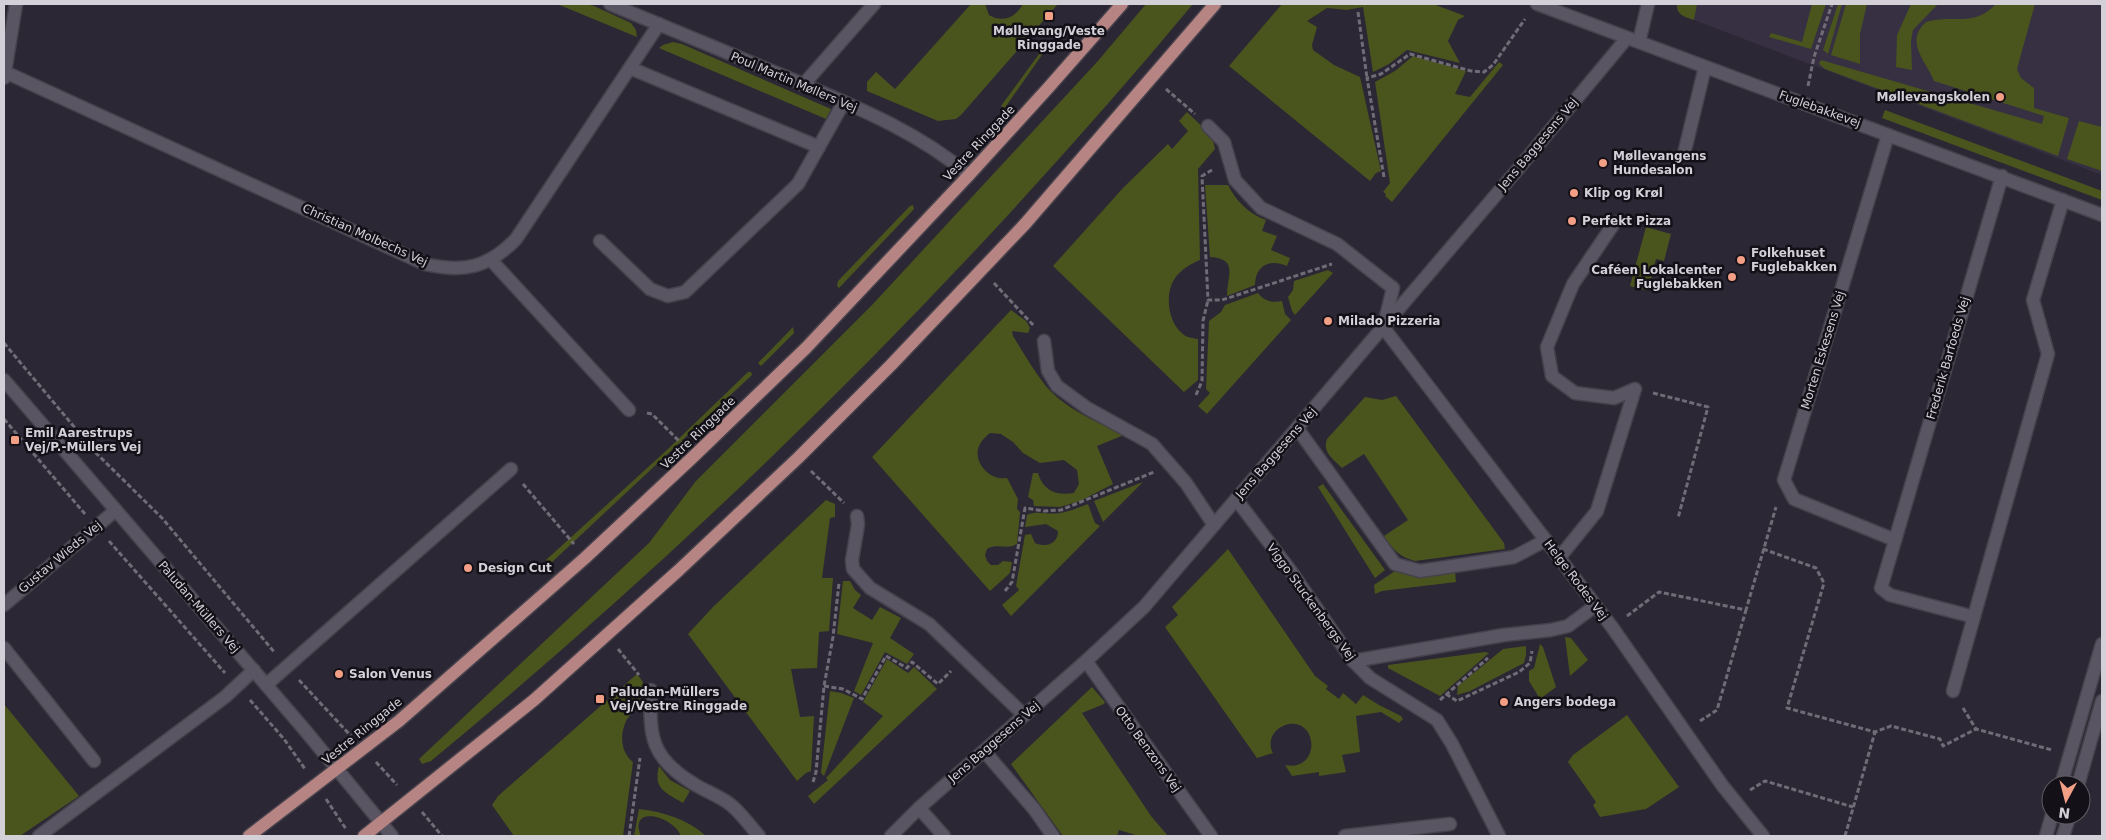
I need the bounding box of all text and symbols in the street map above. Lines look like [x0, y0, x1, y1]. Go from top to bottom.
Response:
marker: Møllevang/Veste Ringgade [1043, 10, 1055, 22]
place label: Møllevang/Veste Ringgade [993, 24, 1105, 52]
street label: Poul Martin Møllers Vej [729, 49, 859, 115]
street label: Fuglebakkevej [1777, 88, 1863, 130]
place label: Møllevangskolen [1877, 90, 1990, 104]
marker: Møllevangskolen [1994, 91, 2006, 103]
street label: Jens Baggesens Vej [1495, 95, 1581, 194]
street label: Vestre Ringgade [940, 102, 1018, 184]
place label: Møllevangens Hundesalon [1613, 149, 1706, 177]
marker: Møllevangens Hundesalon [1597, 157, 1609, 169]
place label: Klip og Krøl [1584, 186, 1663, 200]
marker: Klip og Krøl [1568, 187, 1580, 199]
street label: Christian Molbechs Vej [300, 201, 430, 269]
place label: Perfekt Pizza [1582, 214, 1671, 228]
marker: Perfekt Pizza [1566, 215, 1578, 227]
place label: Folkehuset Fuglebakken [1751, 246, 1837, 274]
marker: Folkehuset Fuglebakken [1735, 254, 1747, 266]
place label: Caféen Lokalcenter Fuglebakken [1591, 263, 1722, 291]
marker: Caféen Lokalcenter Fuglebakken [1726, 271, 1738, 283]
street label: Morten Eskesens Vej [1798, 289, 1848, 411]
street label: Frederik Barfoeds Vej [1924, 295, 1972, 421]
place label: Milado Pizzeria [1338, 314, 1440, 328]
marker: Milado Pizzeria [1322, 315, 1334, 327]
street label: Vestre Ringgade [658, 394, 738, 472]
street label: Jens Baggesens Vej [1232, 405, 1319, 502]
place label: Emil Aarestrups Vej/P.-Müllers Vej [25, 426, 141, 454]
marker: Emil Aarestrups Vej/P.-Müllers Vej [9, 434, 21, 446]
street label: Gustav Wieds Vej [16, 518, 104, 596]
street label: Helge Rodes Vej [1541, 537, 1611, 623]
street label: Viggo Stuckenbergs Vej [1264, 541, 1358, 663]
street label: Paludan-Müllers Vej [155, 558, 243, 656]
place label: Design Cut [478, 561, 552, 575]
marker: Design Cut [462, 562, 474, 574]
place label: Salon Venus [349, 667, 432, 681]
marker: Salon Venus [333, 668, 345, 680]
place label: Paludan-Müllers Vej/Vestre Ringgade [610, 685, 747, 713]
marker: Paludan-Müllers Vej/Vestre Ringgade [594, 693, 606, 705]
street label: Vestre Ringgade [319, 695, 405, 767]
place label: Angers bodega [1514, 695, 1616, 709]
marker: Angers bodega [1498, 696, 1510, 708]
street label: Jens Baggesens Vej [945, 699, 1042, 786]
street label: Otto Benzons Vej [1112, 703, 1184, 795]
north arrow [2041, 775, 2091, 825]
text: N [2058, 804, 2071, 822]

